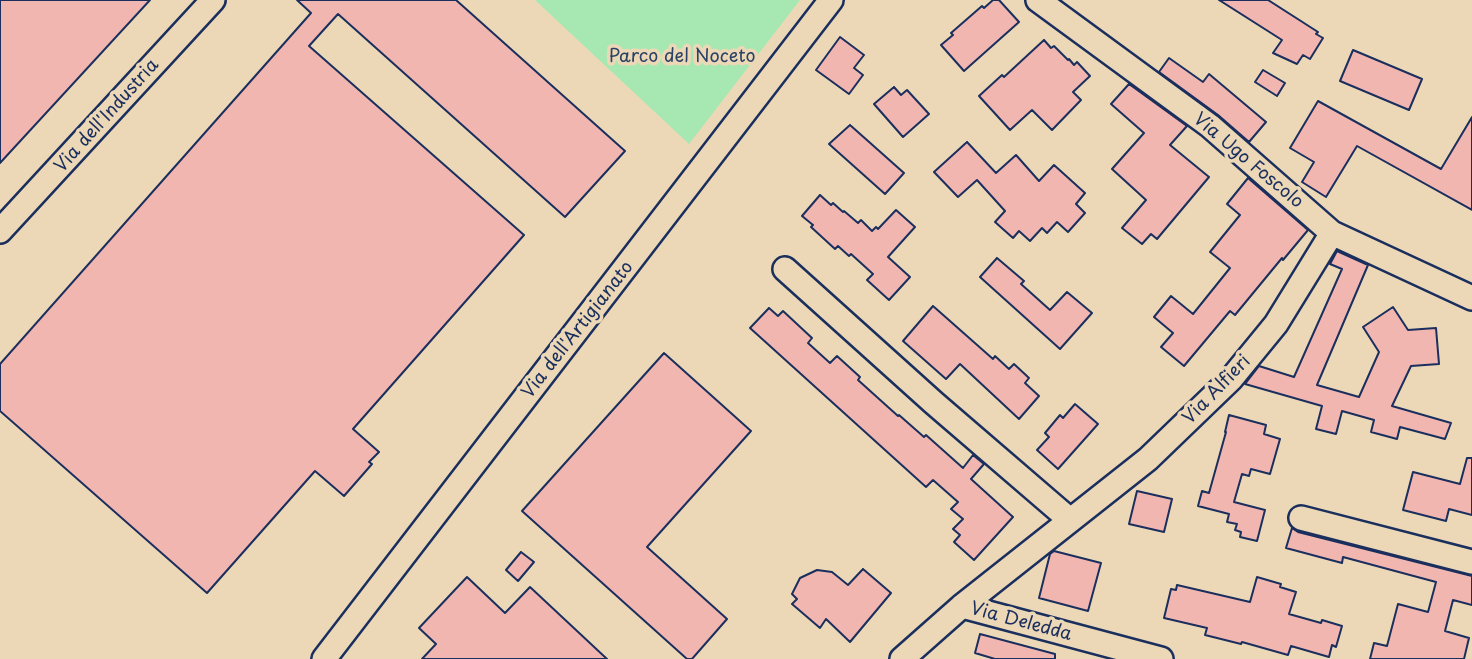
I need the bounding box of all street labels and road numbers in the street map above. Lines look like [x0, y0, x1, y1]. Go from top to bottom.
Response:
street label: Via dell'Industria [50, 55, 164, 177]
street label: Via Ugo Foscolo [1189, 109, 1307, 213]
street label: Via dell'Artigianato [518, 257, 638, 403]
street label: Via Alfieri [1179, 351, 1255, 429]
street label: Via Deledda [968, 598, 1074, 646]

